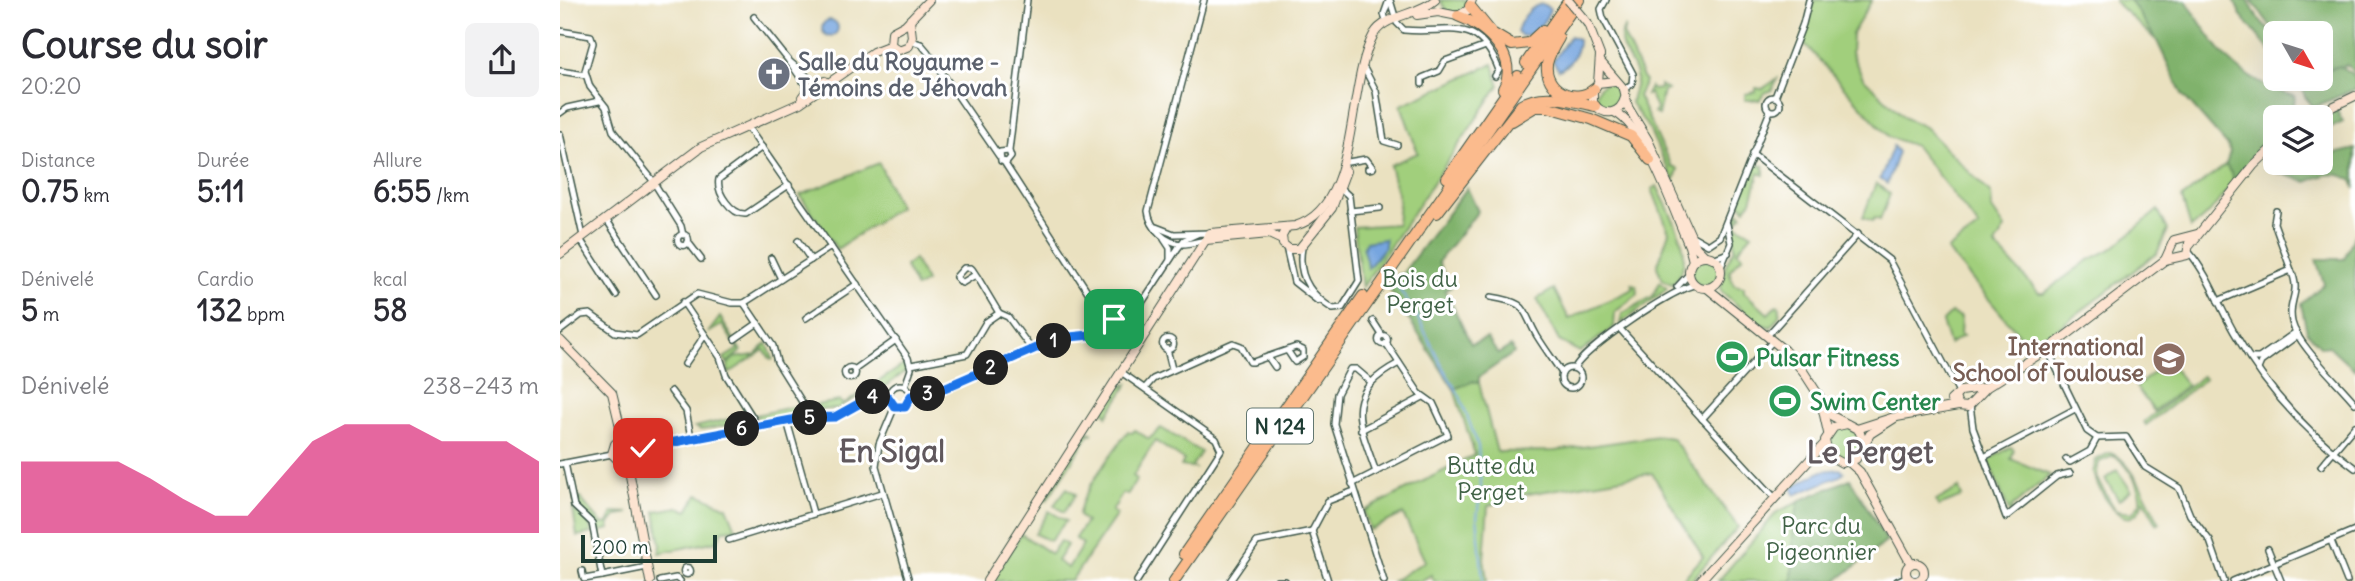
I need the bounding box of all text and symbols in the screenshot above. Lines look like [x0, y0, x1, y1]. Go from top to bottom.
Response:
text: Course du soir [21, 21, 268, 68]
north arrow [2263, 21, 2333, 91]
map controls [2263, 21, 2333, 175]
button: share [465, 23, 539, 97]
place label: Salle du Royaume - Témoins de Jéhovah [798, 47, 1007, 102]
church icon: Salle du Royaume - Témoins de Jéhovah [755, 55, 793, 93]
text: 20:20 [21, 71, 82, 100]
button: layers [2263, 105, 2333, 175]
text: Distance [21, 148, 95, 172]
text: Durée [197, 148, 249, 172]
text: Allure [373, 148, 422, 172]
text: 0.75 [21, 172, 79, 210]
text: 5:11 [197, 172, 245, 210]
text: 6:55 [373, 172, 432, 210]
text: km [79, 183, 110, 207]
text: /km [432, 183, 469, 207]
park label: Bois du Perget [1382, 264, 1458, 319]
text: Dénivelé [21, 267, 94, 291]
text: Cardio [197, 267, 254, 291]
text: kcal [373, 267, 407, 291]
pin [1084, 289, 1144, 349]
text: 5 [21, 291, 38, 329]
text: 132 [197, 291, 242, 329]
text: 58 [373, 291, 408, 329]
icon: arrive [1095, 300, 1133, 338]
text: m [38, 302, 59, 326]
text: bpm [242, 302, 285, 326]
pin: 1 [1036, 324, 1072, 358]
text: 1 [1050, 328, 1057, 352]
place label: International School of Toulouse [1953, 332, 2144, 387]
sports icon: Pulsar Fitness [1713, 338, 1751, 376]
school or university icon: International School of Toulouse [2150, 340, 2188, 378]
place label: Pulsar Fitness [1756, 343, 1899, 372]
pin: 2 [974, 350, 1008, 386]
text: 2 [985, 355, 996, 379]
text: Dénivelé [21, 371, 109, 400]
text: 238–243 m [423, 371, 539, 400]
pin: 3 [910, 376, 946, 412]
pin: 4 [856, 380, 890, 414]
text: 3 [922, 381, 933, 405]
sports icon: Swim Center [1766, 382, 1804, 420]
text: 4 [867, 384, 878, 408]
place label: Swim Center [1810, 387, 1941, 416]
pin: 5 [792, 400, 828, 436]
text: 5 [804, 405, 815, 429]
road number: N 124 [1247, 408, 1313, 444]
pin: 6 [724, 412, 760, 446]
text: 6 [736, 416, 747, 440]
pin [613, 418, 673, 478]
icon: check [624, 429, 662, 467]
district label: En Sigal [839, 432, 945, 470]
district label: Le Perget [1807, 433, 1933, 471]
park label: Butte du Perget [1447, 451, 1535, 506]
park label: Parc du Pigeonnier [1766, 511, 1877, 566]
scale bar [581, 532, 718, 564]
text: 200 m [592, 535, 649, 559]

